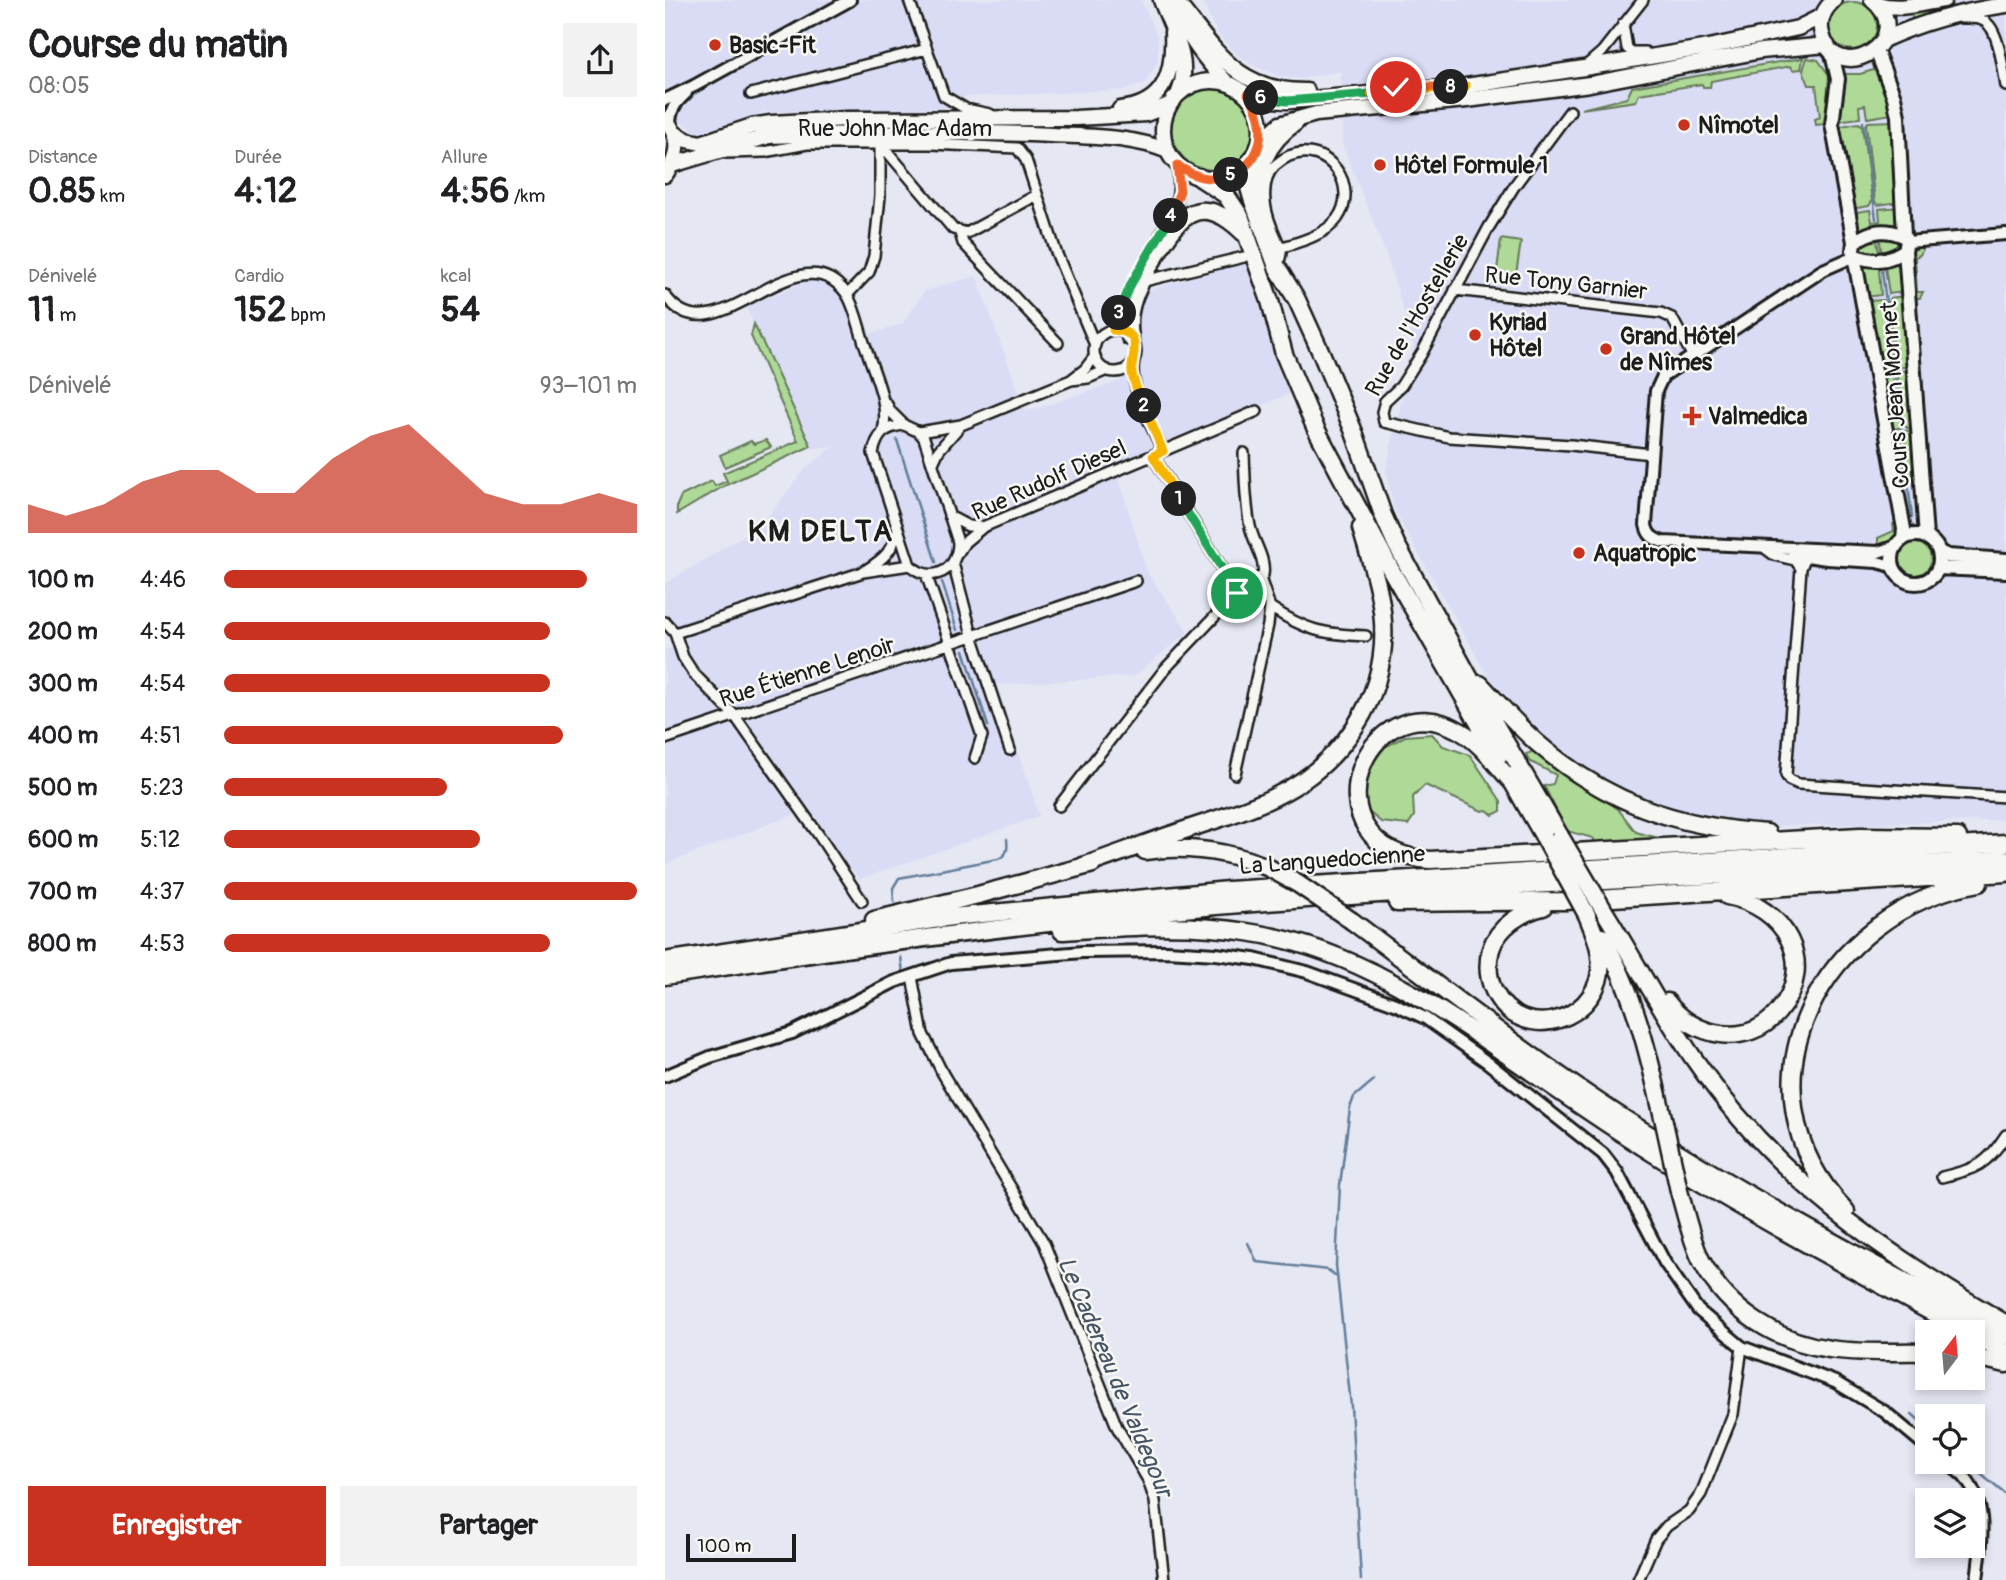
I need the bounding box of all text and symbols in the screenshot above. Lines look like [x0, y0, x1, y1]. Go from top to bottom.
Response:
text: Course du matin [28, 21, 288, 69]
button: share [563, 23, 637, 97]
place label: Basic-Fit [729, 31, 817, 60]
marker: Basic-Fit [707, 37, 723, 53]
pin [1366, 57, 1426, 117]
icon: check [1377, 68, 1415, 106]
pin: 8 [1433, 70, 1469, 104]
text: 08:05 [28, 71, 90, 100]
text: 8 [1446, 74, 1455, 98]
pin: 6 [1243, 80, 1279, 116]
text: 6 [1255, 85, 1266, 109]
place label: Nîmotel [1698, 111, 1779, 140]
street label: Rue John Mac Adam [798, 114, 992, 143]
marker: Nîmotel [1676, 117, 1692, 133]
text: Distance [28, 145, 97, 169]
text: Durée [234, 145, 282, 169]
text: Allure [441, 145, 487, 169]
place label: Hôtel Formule 1 [1394, 151, 1548, 180]
marker: Hôtel Formule 1 [1372, 157, 1388, 173]
pin: 5 [1213, 158, 1249, 192]
text: 5 [1225, 162, 1236, 186]
text: 0.85 [28, 169, 96, 213]
text: 4:12 [234, 169, 297, 213]
text: 4:56 [441, 169, 510, 213]
text: km [96, 184, 125, 208]
text: /km [510, 184, 545, 208]
pin: 4 [1154, 198, 1189, 234]
text: 4 [1165, 203, 1176, 227]
street label: Rue de l'Hostellerie [1359, 228, 1476, 401]
street label: Rue Tony Garnier [1483, 260, 1649, 306]
text: Dénivelé [28, 264, 97, 288]
text: Cardio [234, 264, 284, 288]
text: kcal [441, 264, 472, 288]
text: 11 [28, 288, 55, 332]
text: 152 [234, 288, 287, 332]
text: 54 [441, 288, 480, 332]
pin: 3 [1101, 296, 1137, 330]
text: 3 [1113, 300, 1124, 324]
street label: Cours Jean Monnet [1874, 300, 1916, 489]
text: m [55, 303, 76, 327]
text: bpm [287, 303, 326, 327]
place label: Kyriad Hôtel [1489, 308, 1547, 363]
place label: Grand Hôtel de Nîmes [1620, 322, 1736, 377]
marker: Kyriad Hôtel [1467, 327, 1483, 343]
marker: Grand Hôtel de Nîmes [1598, 341, 1614, 357]
text: Dénivelé [28, 371, 112, 400]
text: 93–101 m [540, 371, 637, 400]
pin: 2 [1127, 388, 1161, 424]
text: 2 [1138, 393, 1149, 417]
place label: Valmedica [1708, 402, 1808, 431]
marker: Valmedica [1682, 406, 1702, 426]
street label: Rue Rudolf Diesel [967, 433, 1131, 527]
pin: 1 [1161, 482, 1197, 516]
text: 1 [1175, 486, 1182, 510]
district label: KM DELTA [748, 513, 894, 550]
place label: Aquatropic [1593, 539, 1697, 568]
marker: Aquatropic [1571, 545, 1587, 561]
pin [1207, 563, 1267, 623]
text: 100 m [28, 565, 94, 594]
text: 4:46 [140, 565, 186, 594]
icon: arrive [1218, 574, 1256, 612]
text: 200 m [28, 617, 98, 646]
text: 4:54 [140, 617, 185, 646]
street label: Rue Étienne Lenoir [716, 630, 898, 714]
text: 300 m [28, 669, 98, 698]
text: 4:54 [140, 669, 185, 698]
text: 400 m [28, 721, 98, 750]
text: 4:51 [140, 721, 181, 750]
text: 500 m [28, 773, 97, 802]
text: 5:23 [140, 773, 184, 802]
text: 600 m [28, 825, 98, 854]
text: 5:12 [140, 825, 180, 854]
street label: La Languedocienne [1238, 839, 1427, 881]
text: 700 m [28, 877, 97, 906]
text: 4:37 [140, 877, 184, 906]
text: 800 m [28, 929, 96, 958]
text: 4:53 [140, 929, 185, 958]
water label: Le Cadereau de Valdegour [1051, 1253, 1180, 1505]
north arrow [1915, 1320, 1985, 1390]
map controls [1915, 1320, 1985, 1558]
button: locate [1915, 1404, 1985, 1474]
button: Enregistrer [28, 1486, 326, 1566]
button: Partager [340, 1486, 637, 1566]
button: layers [1915, 1488, 1985, 1558]
scale bar [686, 1531, 796, 1563]
text: 100 m [697, 1534, 751, 1558]

